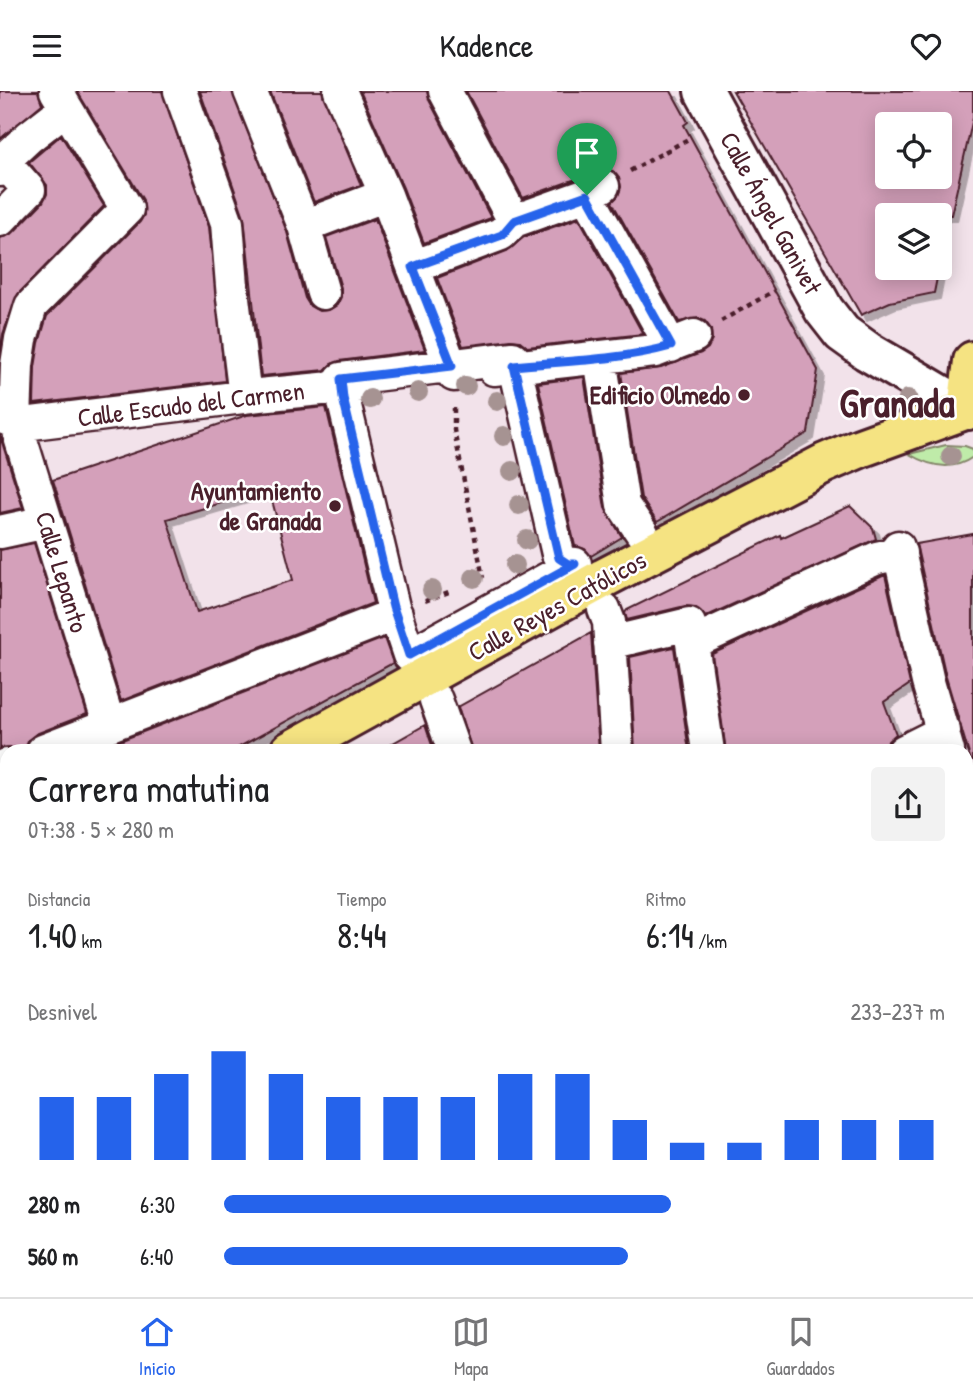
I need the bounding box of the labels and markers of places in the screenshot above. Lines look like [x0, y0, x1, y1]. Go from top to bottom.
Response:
pin [557, 123, 617, 195]
place label: Edificio Olmedo [590, 377, 731, 412]
marker: Edificio Olmedo [736, 387, 752, 403]
place label: Ayuntamiento de Granada [191, 473, 322, 538]
marker: Ayuntamiento de Granada [327, 498, 343, 514]

